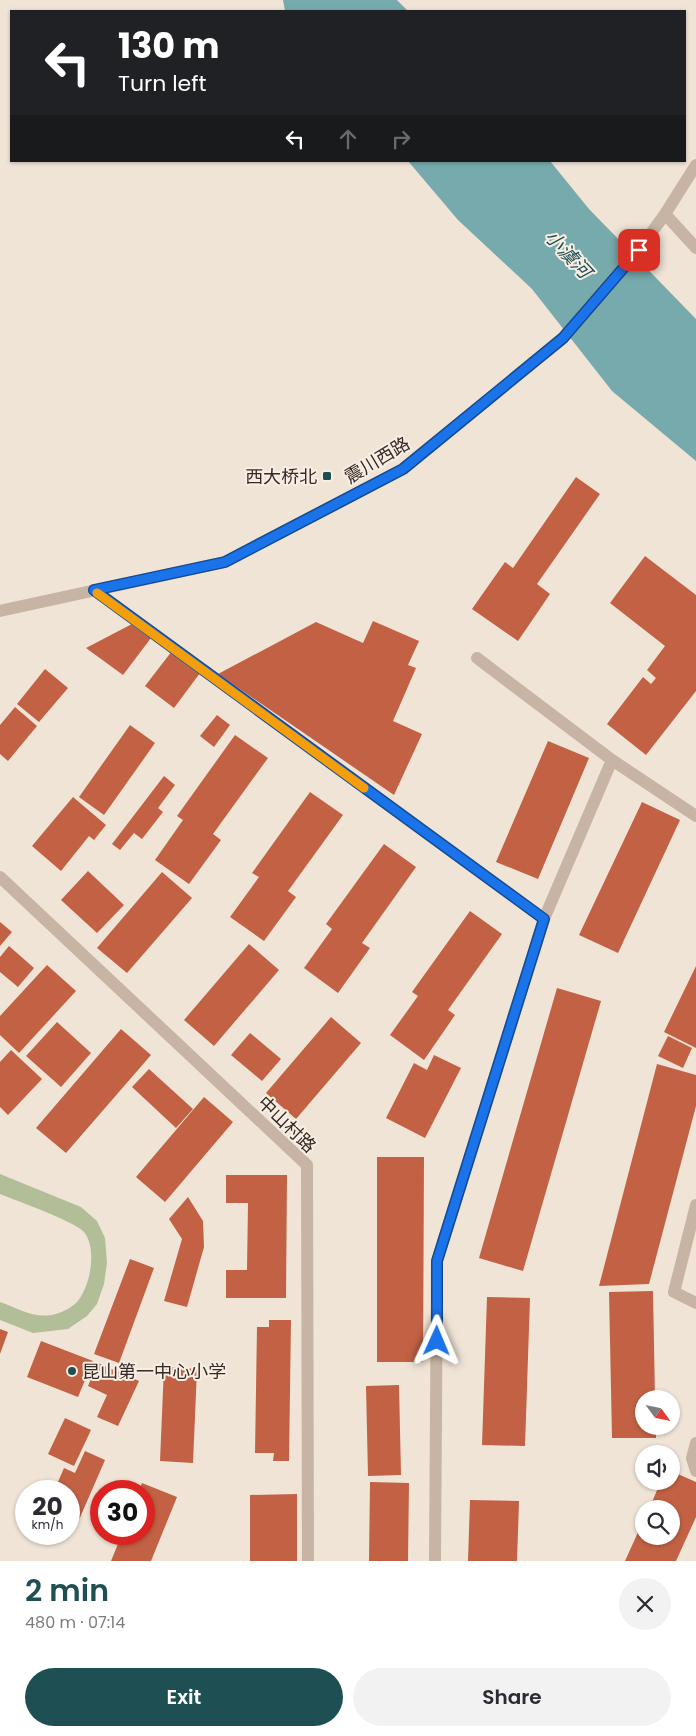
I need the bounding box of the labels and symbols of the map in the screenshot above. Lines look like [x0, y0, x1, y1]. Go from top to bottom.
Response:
water label: 小澞河 [539, 224, 600, 287]
pin [618, 229, 660, 271]
street label: 震川西路 [340, 431, 414, 489]
place label: 西大桥北 [245, 464, 317, 489]
marker: 西大桥北 [321, 470, 333, 482]
street label: 中山村路 [252, 1090, 322, 1158]
position arrow [410, 1314, 462, 1366]
place label: 昆山第一中心小学 [82, 1359, 226, 1384]
marker: 昆山第一中心小学 [66, 1365, 78, 1377]
north arrow [635, 1390, 680, 1435]
speed limit sign: 30 [90, 1480, 155, 1545]

